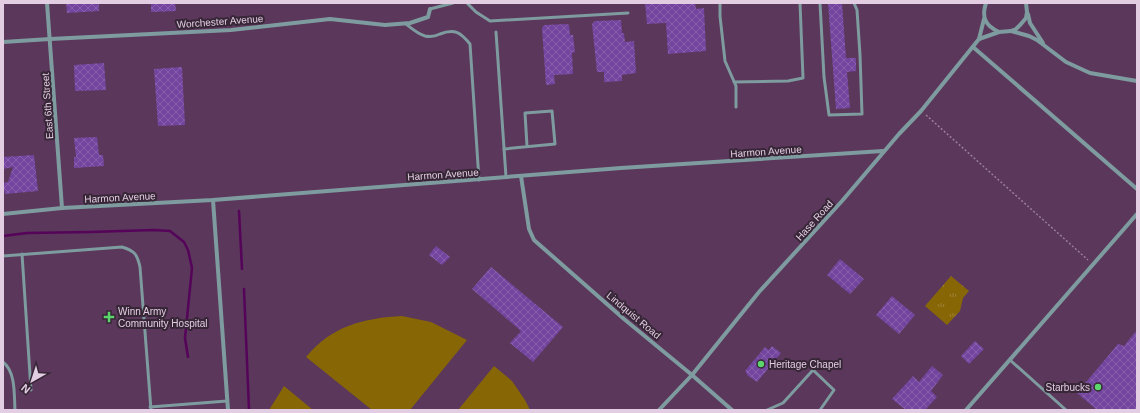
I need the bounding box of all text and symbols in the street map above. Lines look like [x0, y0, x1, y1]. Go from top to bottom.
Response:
street label: Worchester Avenue [176, 13, 264, 30]
street label: East 6th Street [40, 72, 55, 139]
street label: Harmon Avenue [730, 143, 803, 159]
street label: Harmon Avenue [407, 166, 480, 182]
street label: Harmon Avenue [84, 190, 156, 205]
street label: Hase Road [794, 198, 835, 243]
street label: Lindquist Road [605, 290, 663, 341]
place label: Winn Army Community Hospital [118, 306, 207, 329]
marker: Winn Army Community Hospital [103, 311, 115, 323]
marker: Heritage Chapel [756, 359, 766, 369]
place label: Heritage Chapel [769, 359, 841, 370]
north arrow [12, 361, 52, 401]
text: N [19, 382, 33, 396]
place label: Starbucks [1046, 382, 1090, 393]
marker: Starbucks [1093, 382, 1103, 392]

